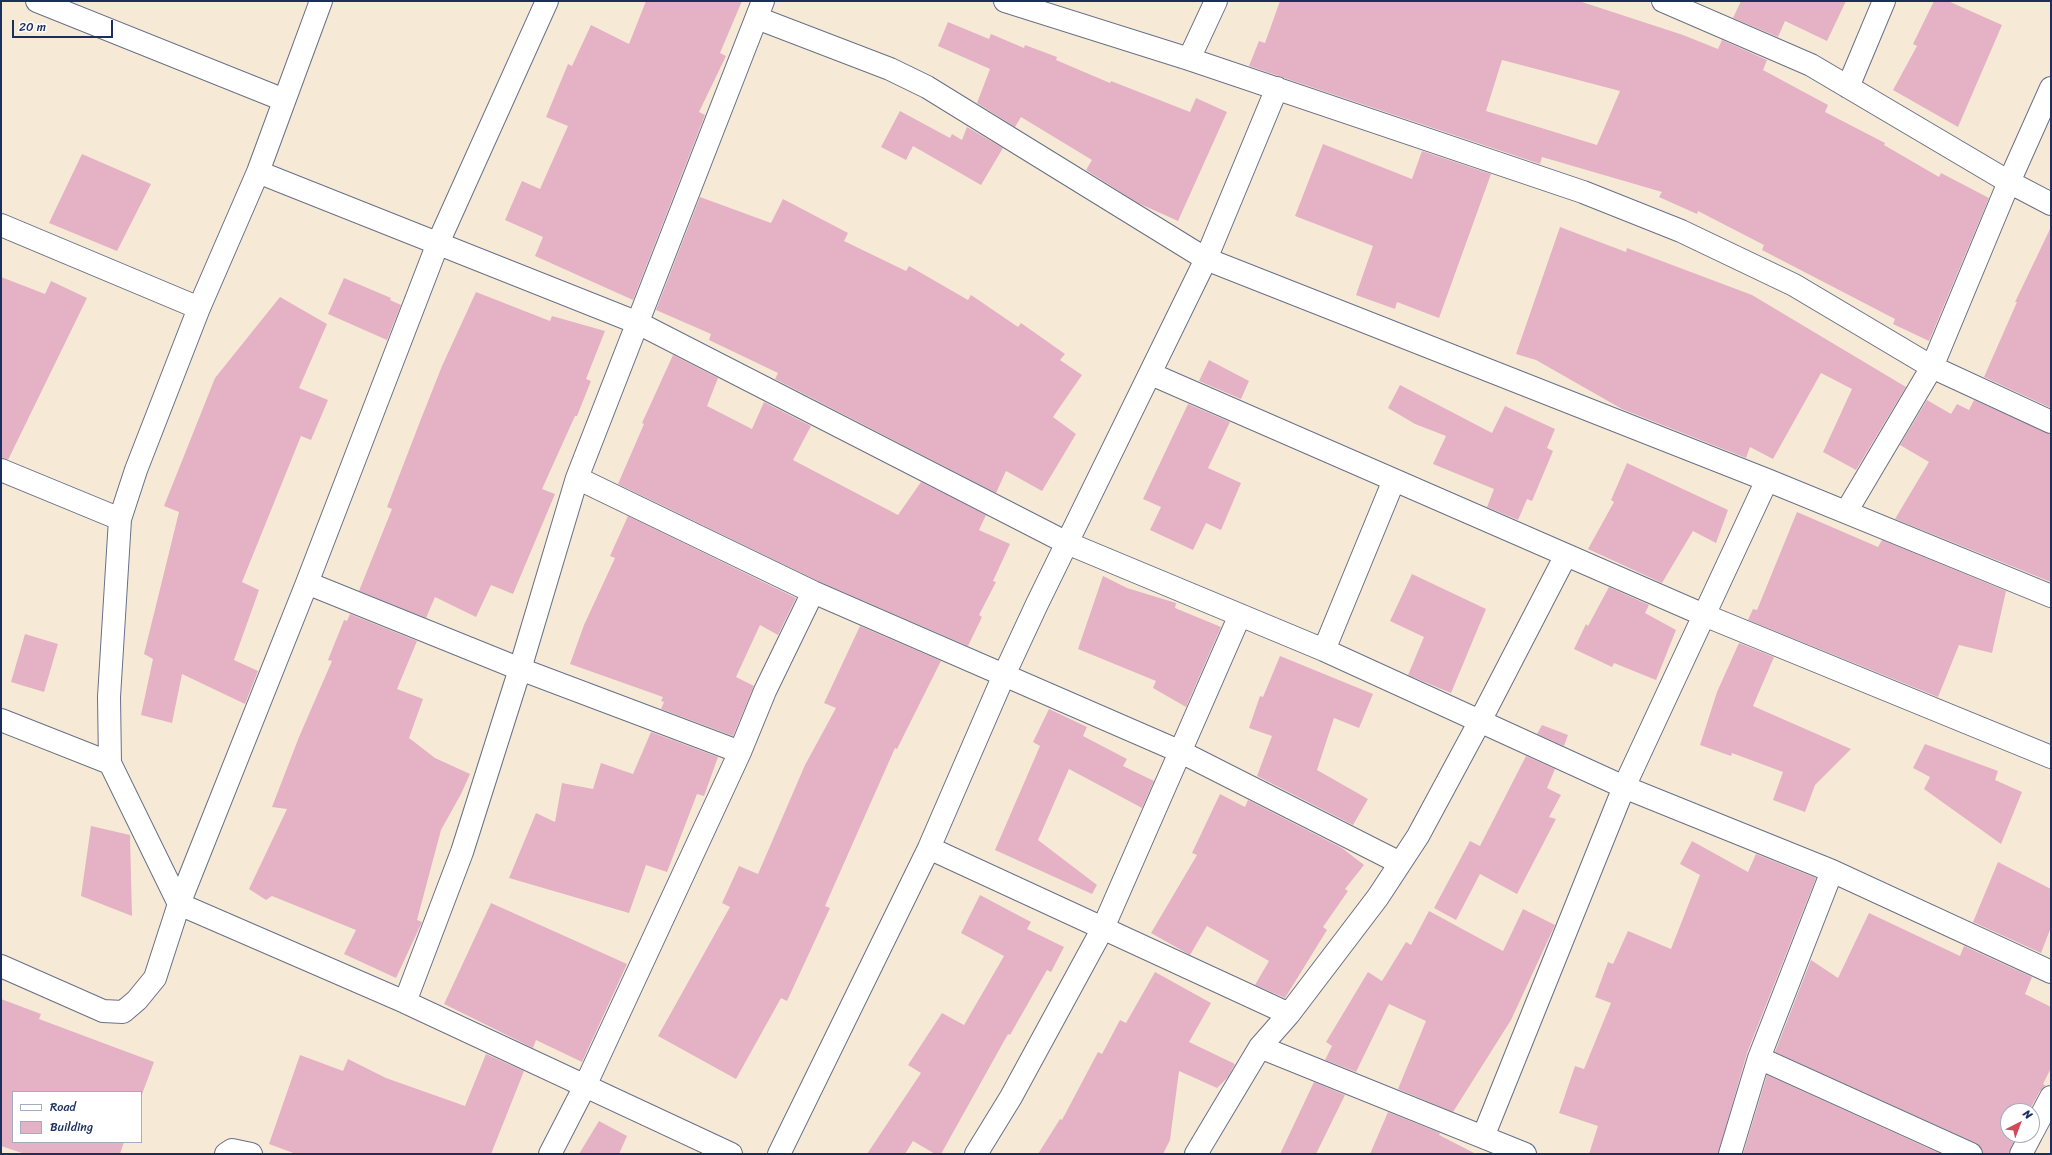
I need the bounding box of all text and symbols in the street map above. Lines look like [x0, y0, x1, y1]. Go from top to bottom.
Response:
scale bar [14, 12, 115, 38]
text: 20 m [19, 16, 46, 38]
legend [12, 1091, 142, 1143]
text: Road [50, 1096, 76, 1118]
north arrow [2000, 1103, 2040, 1143]
text: N [2019, 1105, 2037, 1124]
text: Building [50, 1116, 93, 1138]

